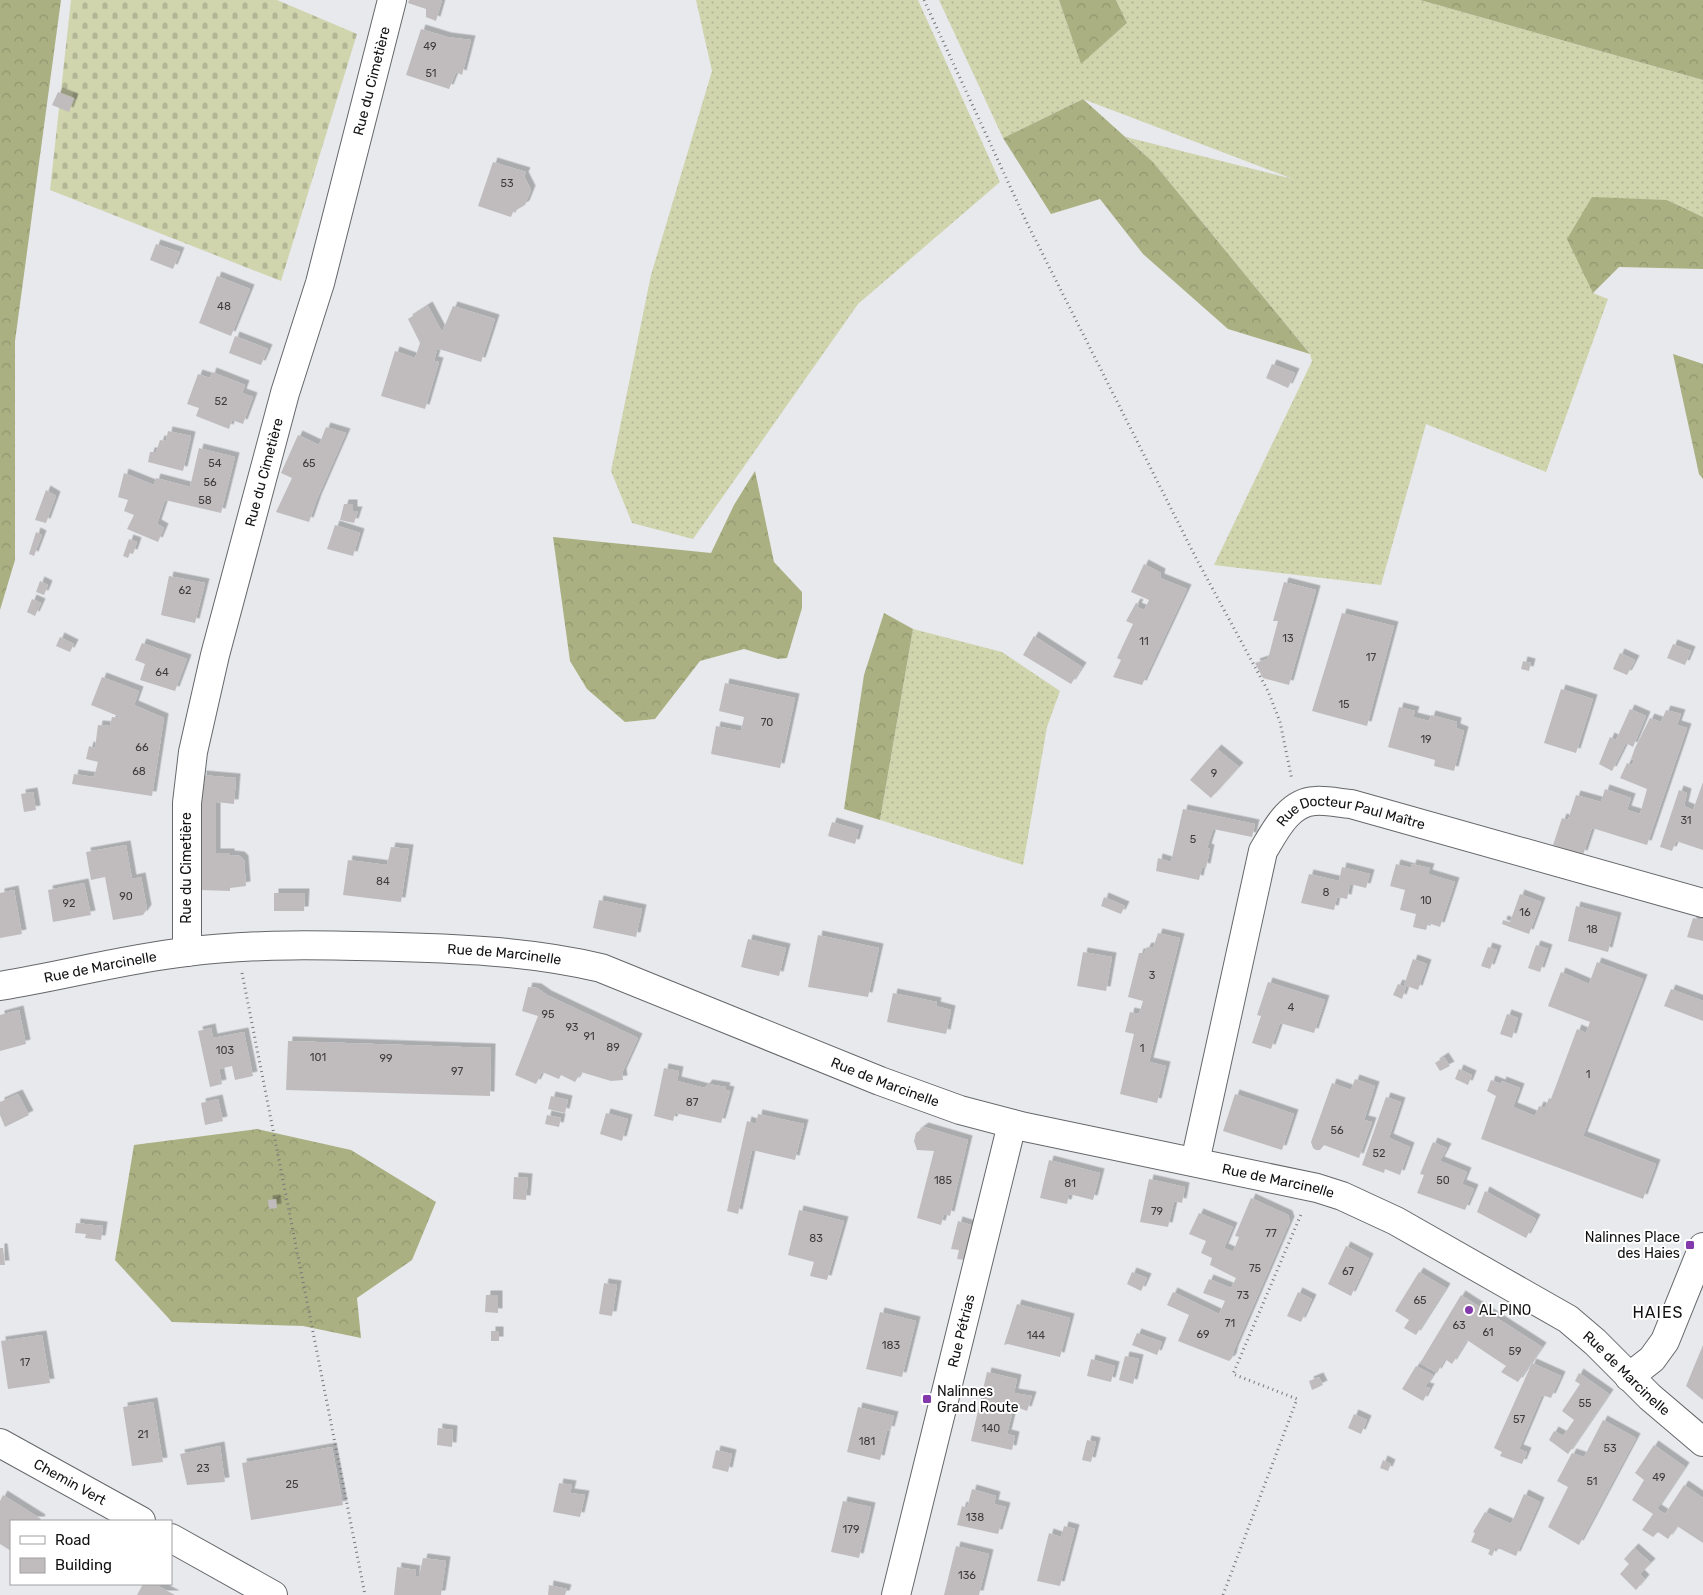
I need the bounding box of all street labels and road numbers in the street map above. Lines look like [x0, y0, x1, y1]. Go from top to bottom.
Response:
street label: Rue du Cimetière [350, 25, 394, 137]
street label: Rue du Cimetière [242, 416, 287, 529]
street label: Rue du Cimetière [178, 812, 195, 924]
street label: Rue Docteur Paul Maître [1274, 819, 1432, 839]
street label: Rue de Marcinelle [447, 941, 563, 969]
street label: Rue de Marcinelle [42, 948, 158, 987]
street label: Rue de Marcinelle [828, 1054, 942, 1111]
street label: Rue de Marcinelle [1220, 1160, 1337, 1202]
street label: Rue Pétrias [944, 1293, 979, 1369]
street label: Rue de Marcinelle [1579, 1327, 1674, 1419]
street label: Chemin Vert [31, 1455, 109, 1509]

